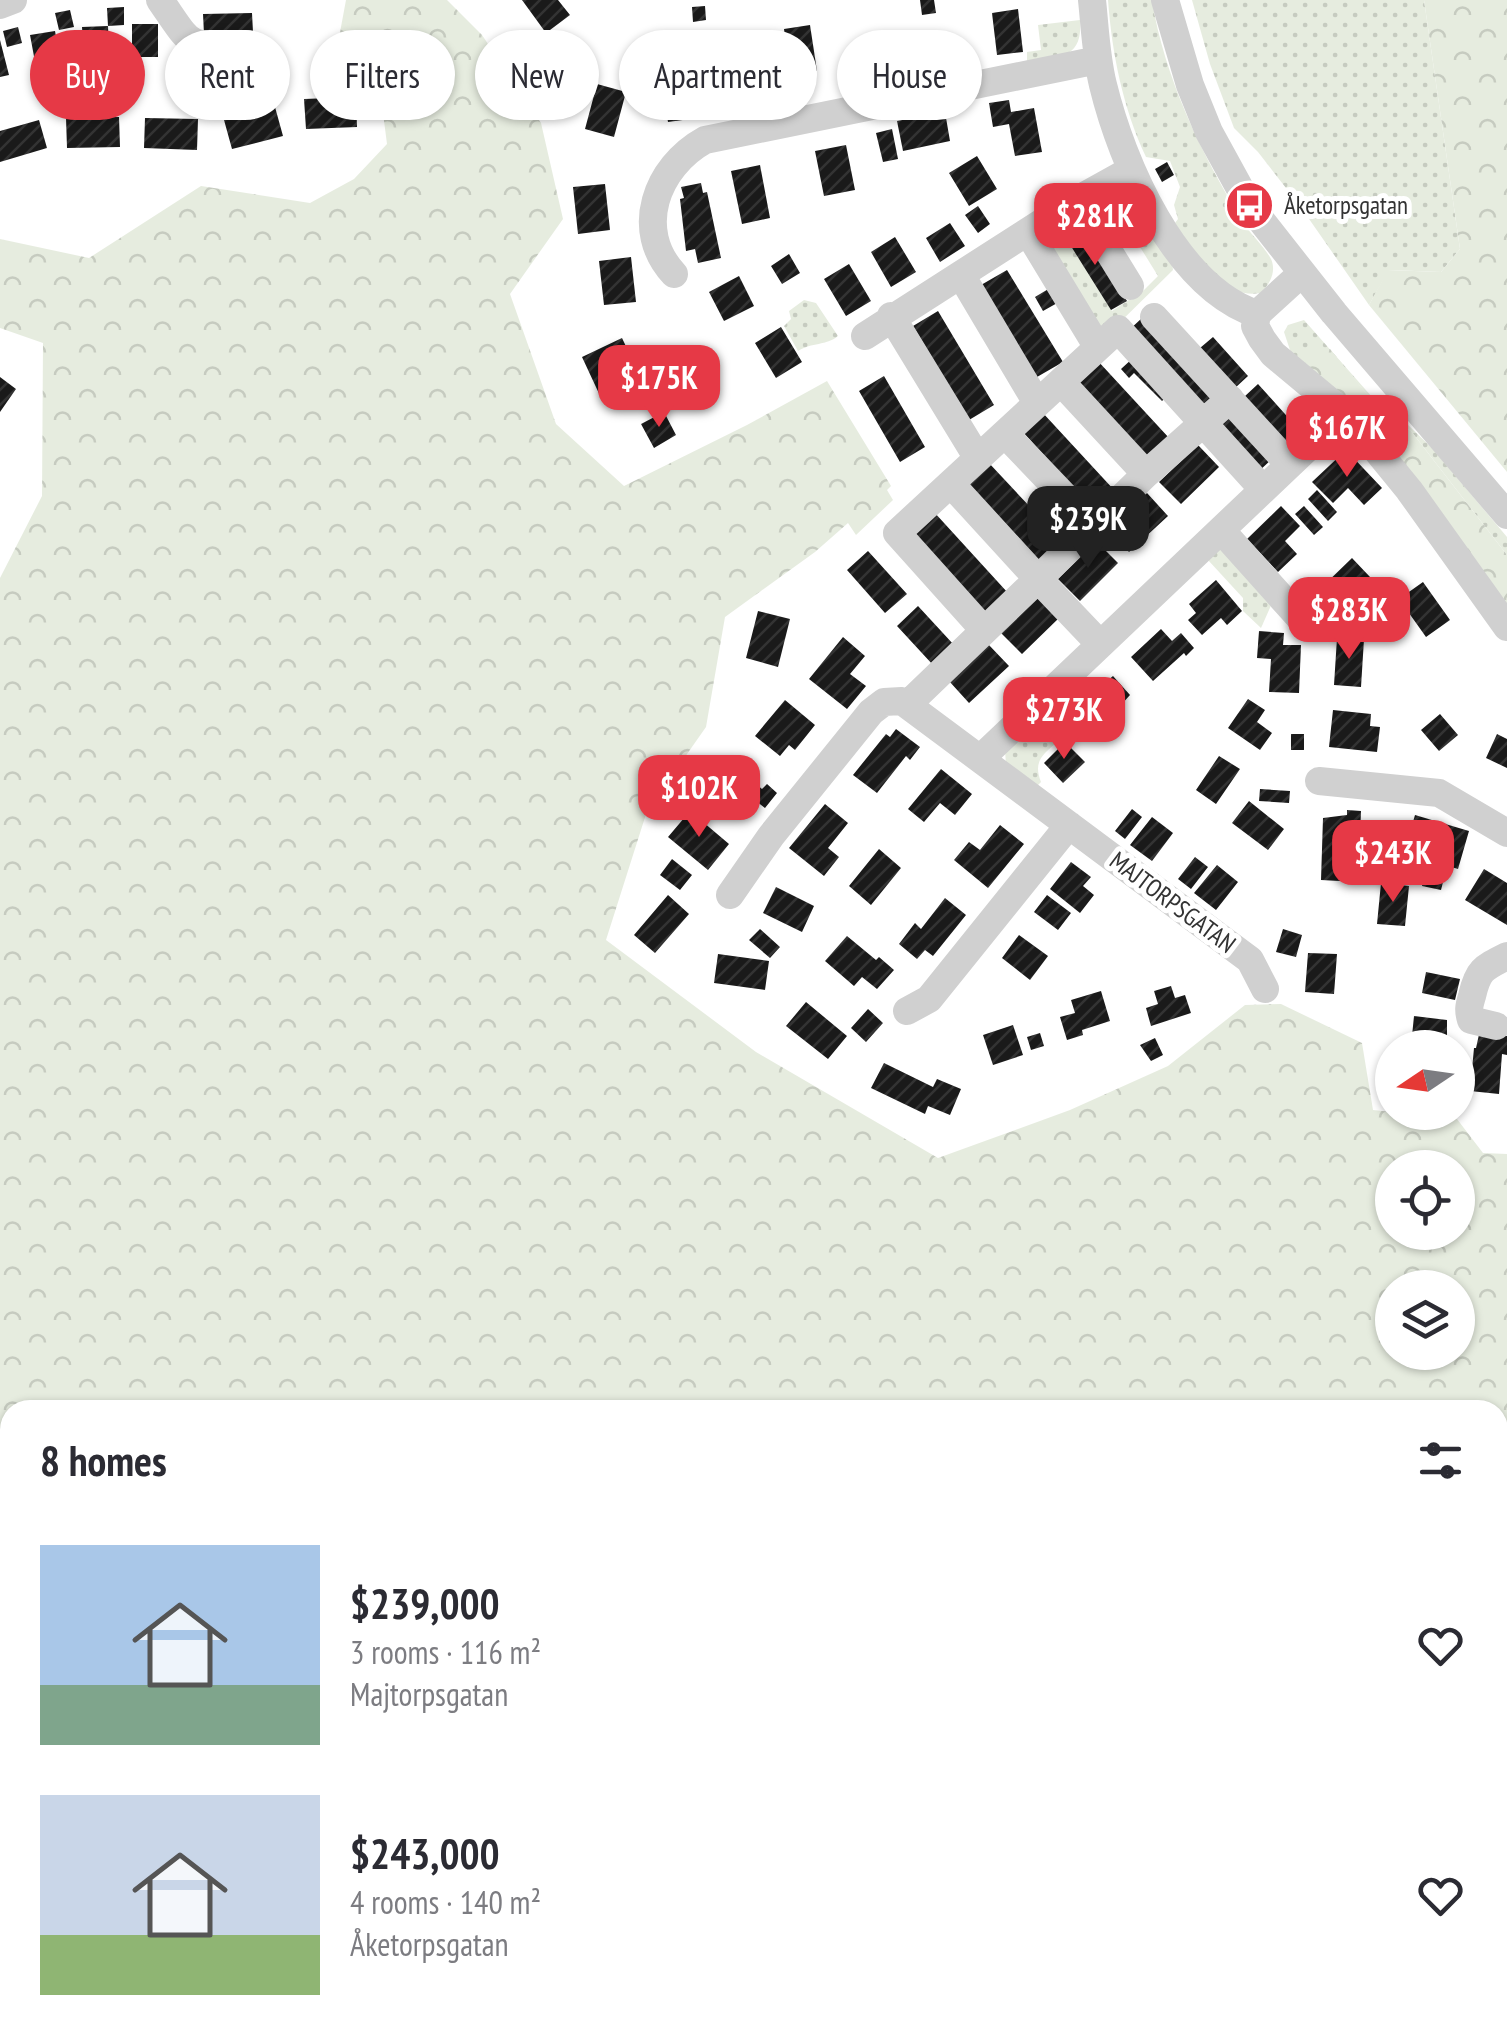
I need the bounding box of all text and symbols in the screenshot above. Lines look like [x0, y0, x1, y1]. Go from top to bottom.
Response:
chip: Buy [30, 30, 145, 120]
chip: Rent [165, 30, 290, 120]
chip: Filters [310, 30, 455, 120]
chip: New [475, 30, 599, 120]
chip: Apartment [619, 30, 817, 120]
chip: House [837, 30, 982, 120]
bus stop icon: Åketorpsgatan [1223, 179, 1275, 231]
pin: $281K [1025, 183, 1165, 268]
place label: Åketorpsgatan [1284, 189, 1408, 221]
text: $281K [1056, 194, 1134, 236]
pin: $175K [589, 345, 729, 430]
text: $175K [620, 356, 698, 398]
pin: $167K [1277, 395, 1417, 480]
text: $167K [1308, 406, 1386, 448]
pin: $239K [1018, 486, 1158, 571]
text: $239K [1049, 497, 1127, 539]
pin: $283K [1279, 577, 1419, 662]
text: $283K [1310, 588, 1388, 630]
pin: $273K [994, 677, 1134, 762]
text: $273K [1025, 688, 1103, 730]
pin: $102K [629, 755, 769, 840]
text: $102K [660, 766, 738, 808]
pin: $243K [1323, 820, 1463, 905]
text: $243K [1354, 831, 1432, 873]
street label: MAJTORPSGATAN [1104, 844, 1242, 960]
north arrow [1375, 1030, 1475, 1130]
map controls [1375, 1030, 1475, 1370]
button: locate [1375, 1150, 1475, 1250]
button: layers [1375, 1270, 1475, 1370]
text: 8 homes [40, 1433, 167, 1488]
icon: filters [1413, 1433, 1468, 1488]
text: $239,000 [350, 1576, 500, 1631]
icon: home [120, 1585, 240, 1705]
icon: heart [1413, 1618, 1468, 1673]
text: 3 rooms · 116 m² [350, 1631, 541, 1673]
text: Majtorpsgatan [350, 1673, 508, 1715]
text: $243,000 [350, 1826, 500, 1881]
icon: home [120, 1835, 240, 1955]
icon: heart [1413, 1868, 1468, 1923]
text: 4 rooms · 140 m² [350, 1881, 541, 1923]
text: Åketorpsgatan [350, 1923, 509, 1965]

